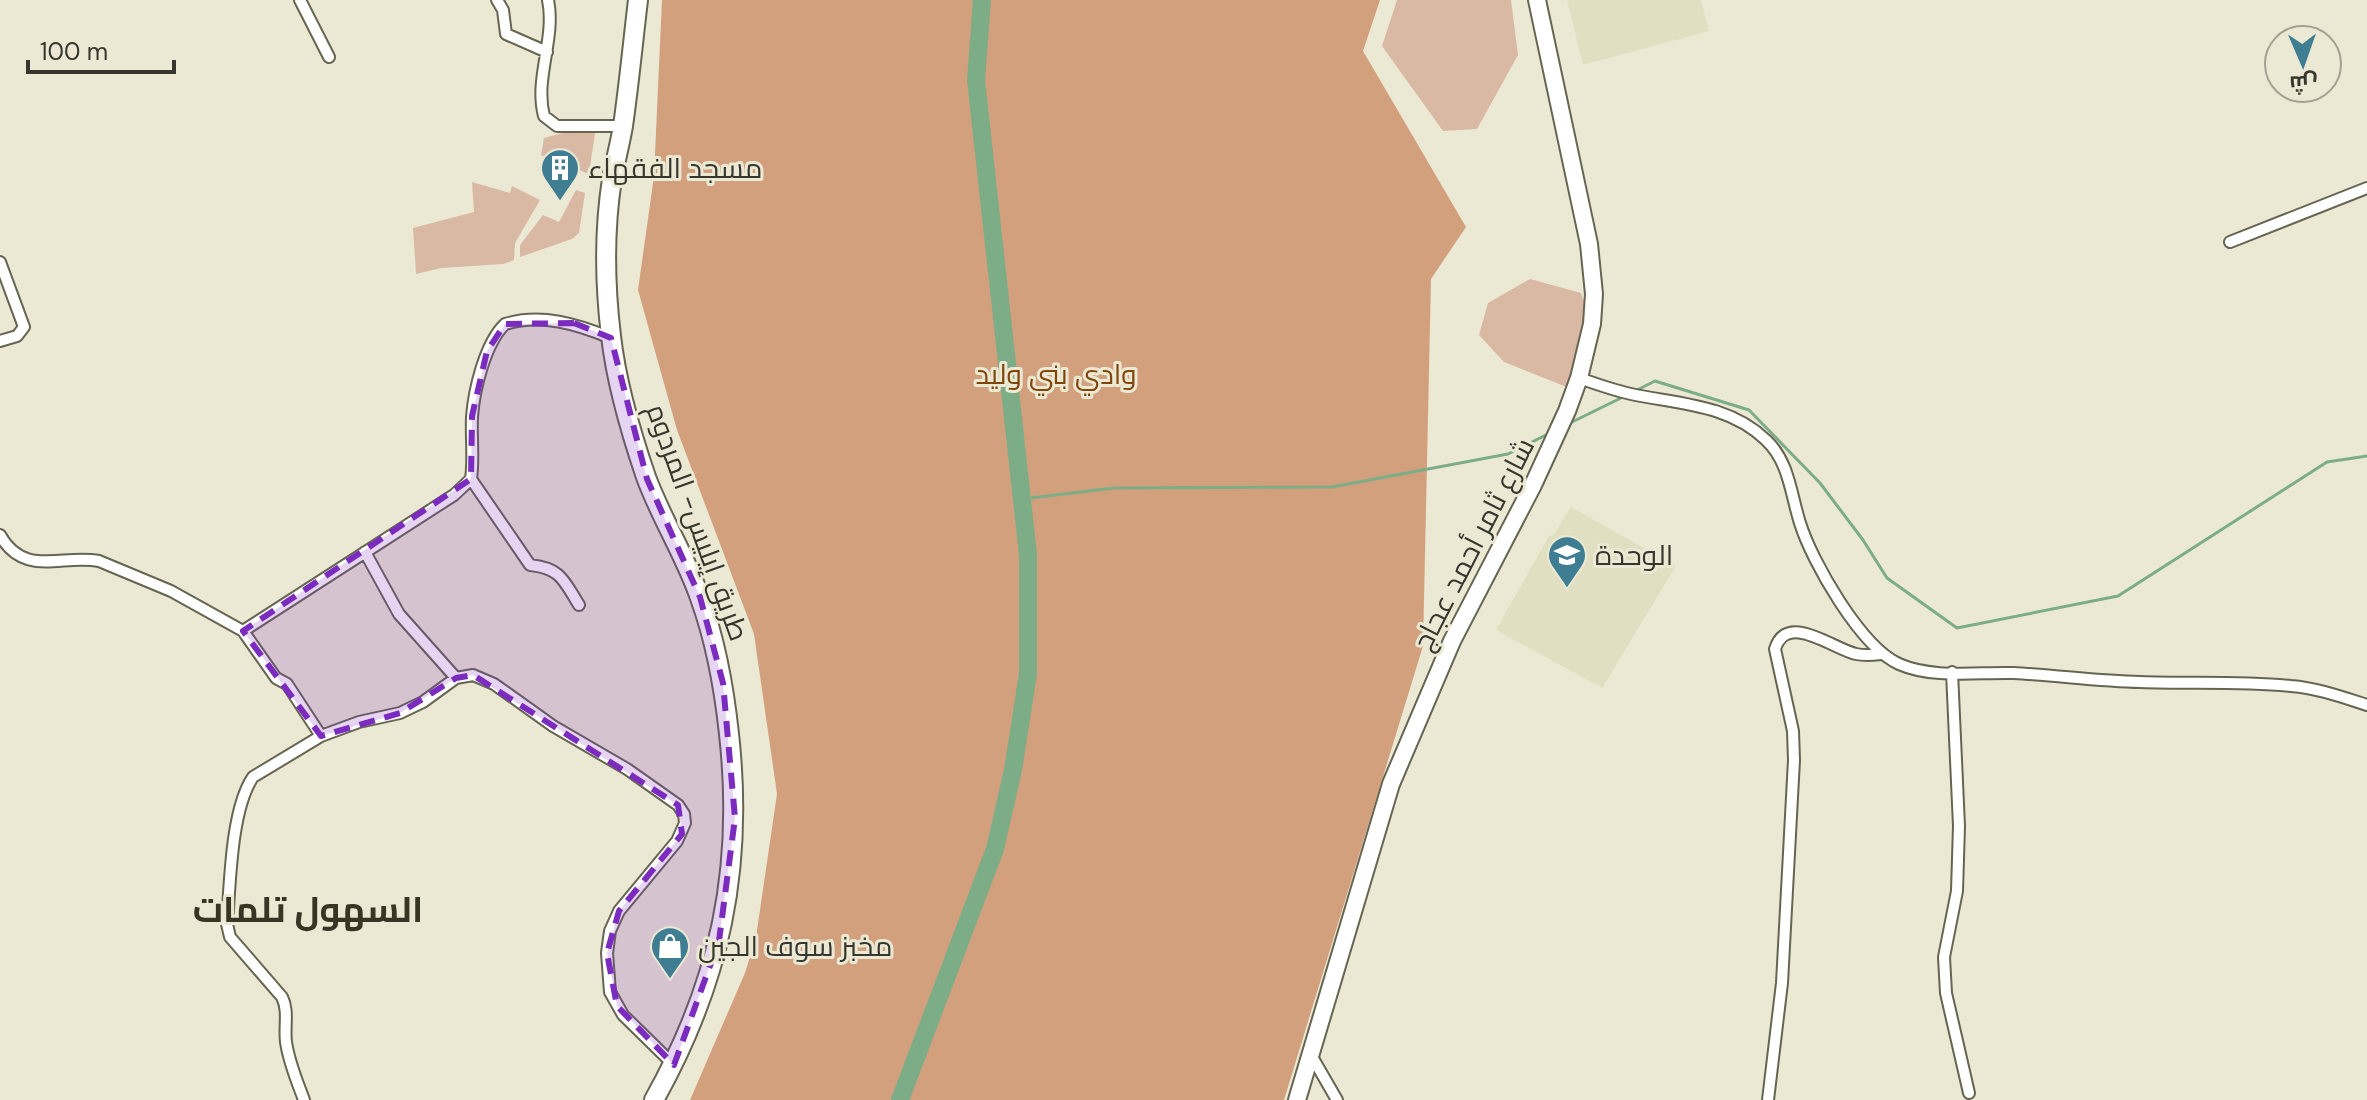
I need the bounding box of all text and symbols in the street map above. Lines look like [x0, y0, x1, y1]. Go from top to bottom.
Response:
scale bar [28, 24, 174, 74]
north arrow [2263, 24, 2343, 104]
text: 100 m [40, 36, 108, 67]
text: ش [2289, 69, 2318, 98]
building icon: مسجد الفقهاء [539, 147, 581, 202]
place label: مسجد الفقهاء [588, 150, 762, 187]
park label: وادي بني وليد [975, 356, 1137, 396]
street label: طريق إيليس- المردوم [637, 399, 758, 646]
street label: شارع ثامر أحمد عجاج [1404, 432, 1543, 657]
school or university icon: الوحدة [1546, 534, 1588, 589]
place label: الوحدة [1595, 537, 1673, 574]
district label: السهول تلمات [193, 886, 423, 933]
shop icon: مخبز سوف الجين [649, 925, 691, 980]
place label: مخبز سوف الجين [698, 928, 893, 965]

